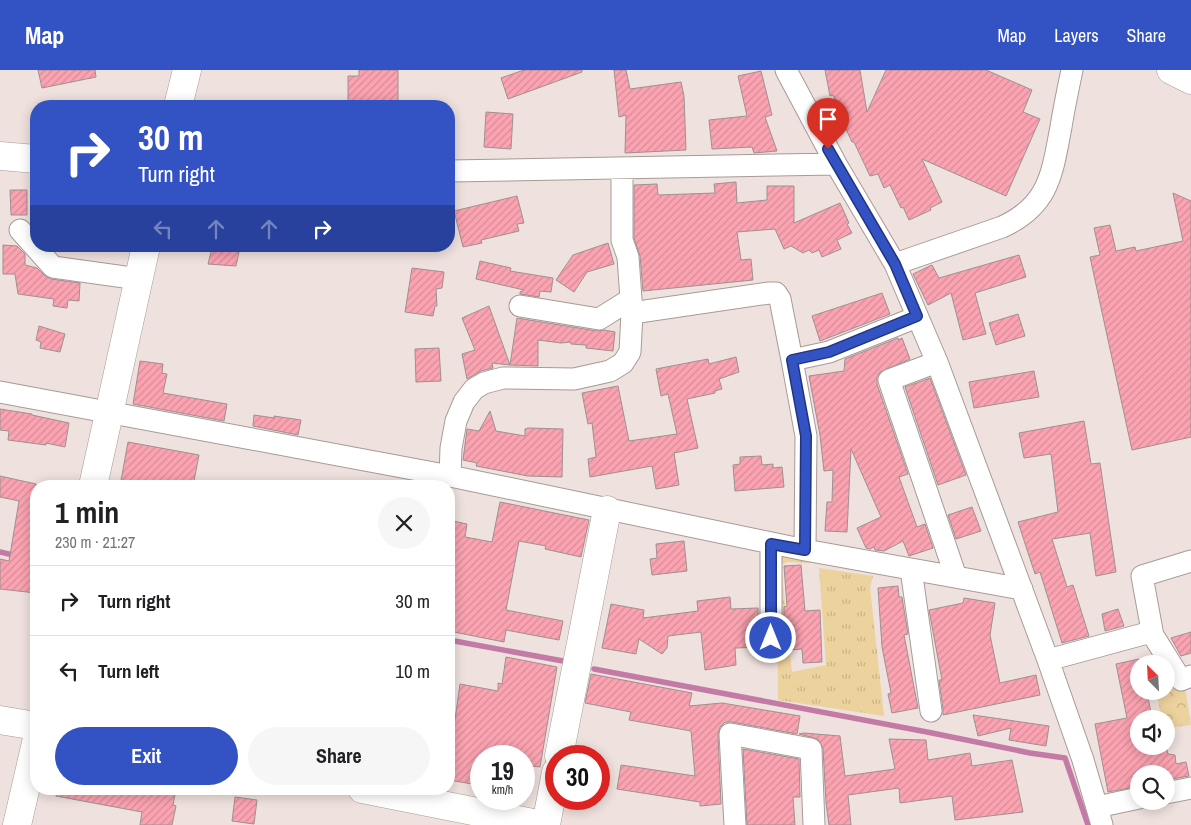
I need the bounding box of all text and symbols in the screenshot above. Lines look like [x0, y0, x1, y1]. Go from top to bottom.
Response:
text: Map [25, 19, 64, 51]
text: Map [998, 23, 1026, 48]
text: Layers [1054, 23, 1099, 48]
text: Share [1127, 23, 1166, 48]
pin [807, 98, 849, 149]
icon: arrive [814, 105, 842, 133]
text: 30 m [138, 114, 203, 161]
icon: right [55, 120, 120, 185]
text: Turn right [138, 159, 215, 189]
icon: left [149, 215, 177, 243]
icon: ahead [202, 215, 230, 243]
icon: ahead [255, 215, 283, 243]
icon: right [308, 215, 336, 243]
text: 1 min [55, 492, 119, 532]
button: close [378, 497, 430, 549]
text: 230 m · 21:27 [55, 531, 135, 553]
icon: right [55, 587, 83, 615]
text: Turn right [98, 588, 170, 614]
text: 30 m [395, 588, 430, 614]
position arrow [744, 611, 796, 663]
north arrow [1130, 655, 1175, 700]
map controls [1130, 655, 1175, 810]
icon: left [55, 657, 83, 685]
text: Turn left [98, 658, 159, 684]
text: 10 m [395, 658, 430, 684]
button: sound [1130, 710, 1175, 755]
button: Exit [55, 727, 238, 785]
button: Share [248, 727, 430, 785]
speed limit sign: 30 [545, 745, 610, 810]
text: 19 [491, 754, 514, 788]
button: search [1130, 765, 1175, 810]
text: km/h [492, 782, 513, 798]

